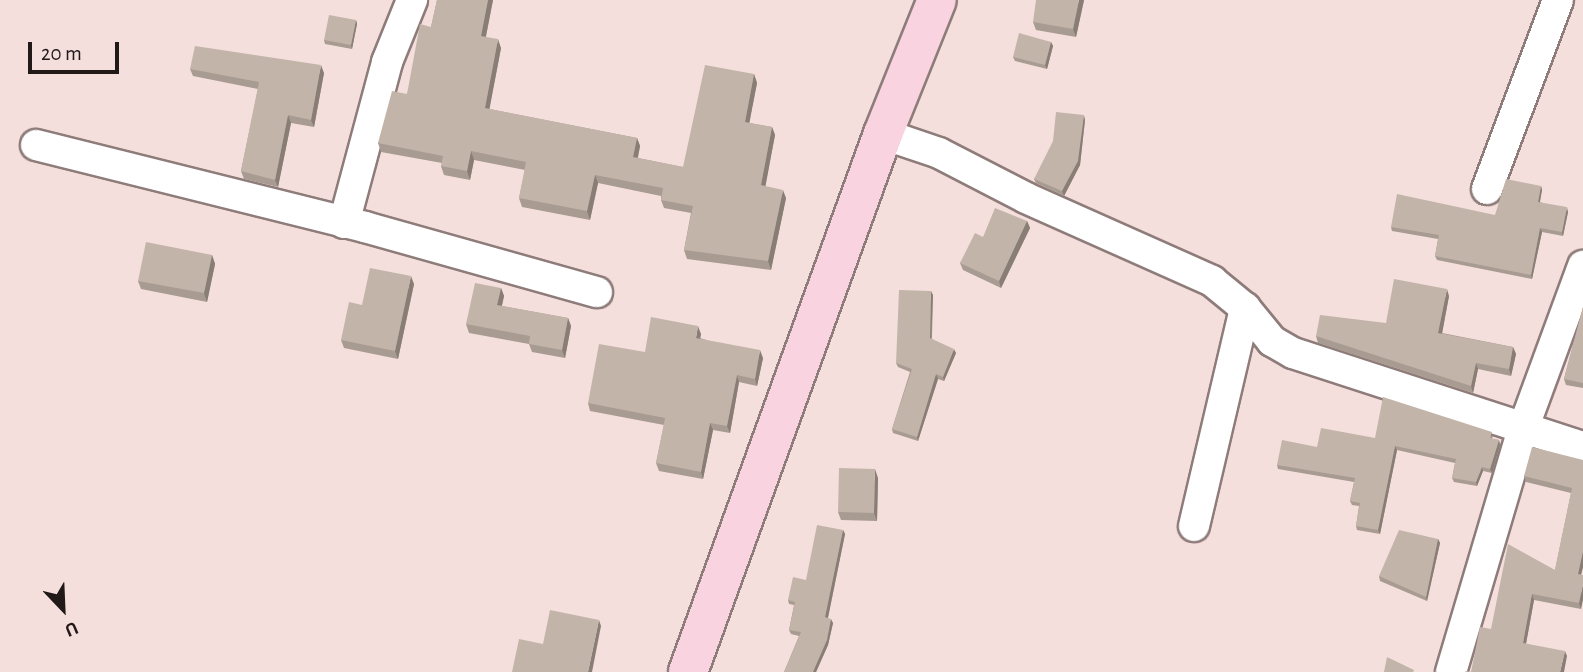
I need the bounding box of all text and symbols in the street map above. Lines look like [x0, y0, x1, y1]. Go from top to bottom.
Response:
scale bar [32, 28, 122, 72]
text: 20 m [41, 43, 82, 64]
north arrow [28, 574, 98, 644]
text: U [62, 618, 81, 640]

